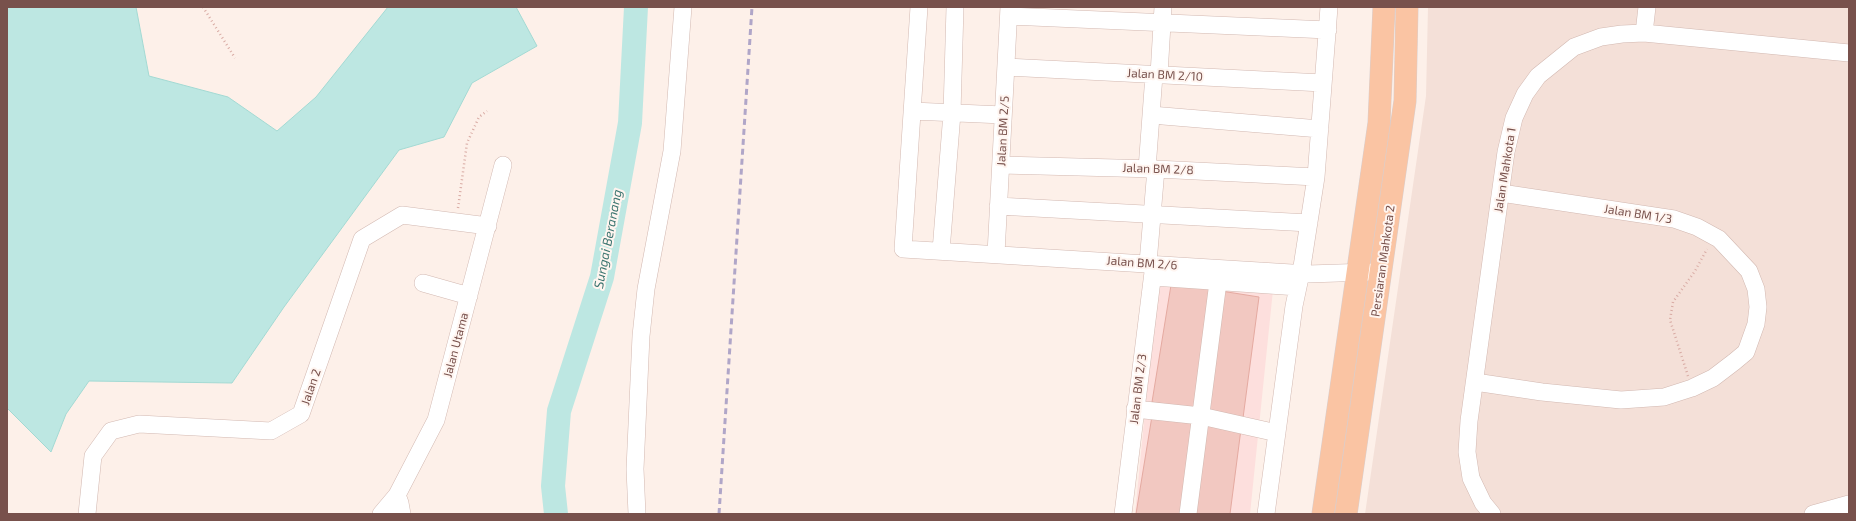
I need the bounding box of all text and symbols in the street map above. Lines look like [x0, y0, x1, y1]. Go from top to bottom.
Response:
street label: Jalan BM 2/10 [1127, 66, 1203, 84]
street label: Jalan BM 2/5 [994, 95, 1012, 167]
street label: Jalan Mahkota 1 [1491, 126, 1519, 214]
street label: Jalan BM 2/8 [1122, 161, 1194, 177]
water label: Sungai Beranang [591, 188, 625, 290]
street label: Jalan BM 1/3 [1603, 202, 1673, 226]
street label: Persiaran Mahkota 2 [1368, 204, 1398, 318]
street label: Jalan BM 2/6 [1106, 253, 1178, 273]
street label: Jalan Utama [440, 311, 472, 379]
street label: Jalan BM 2/3 [1127, 353, 1149, 425]
street label: Jalan 2 [298, 367, 324, 407]

